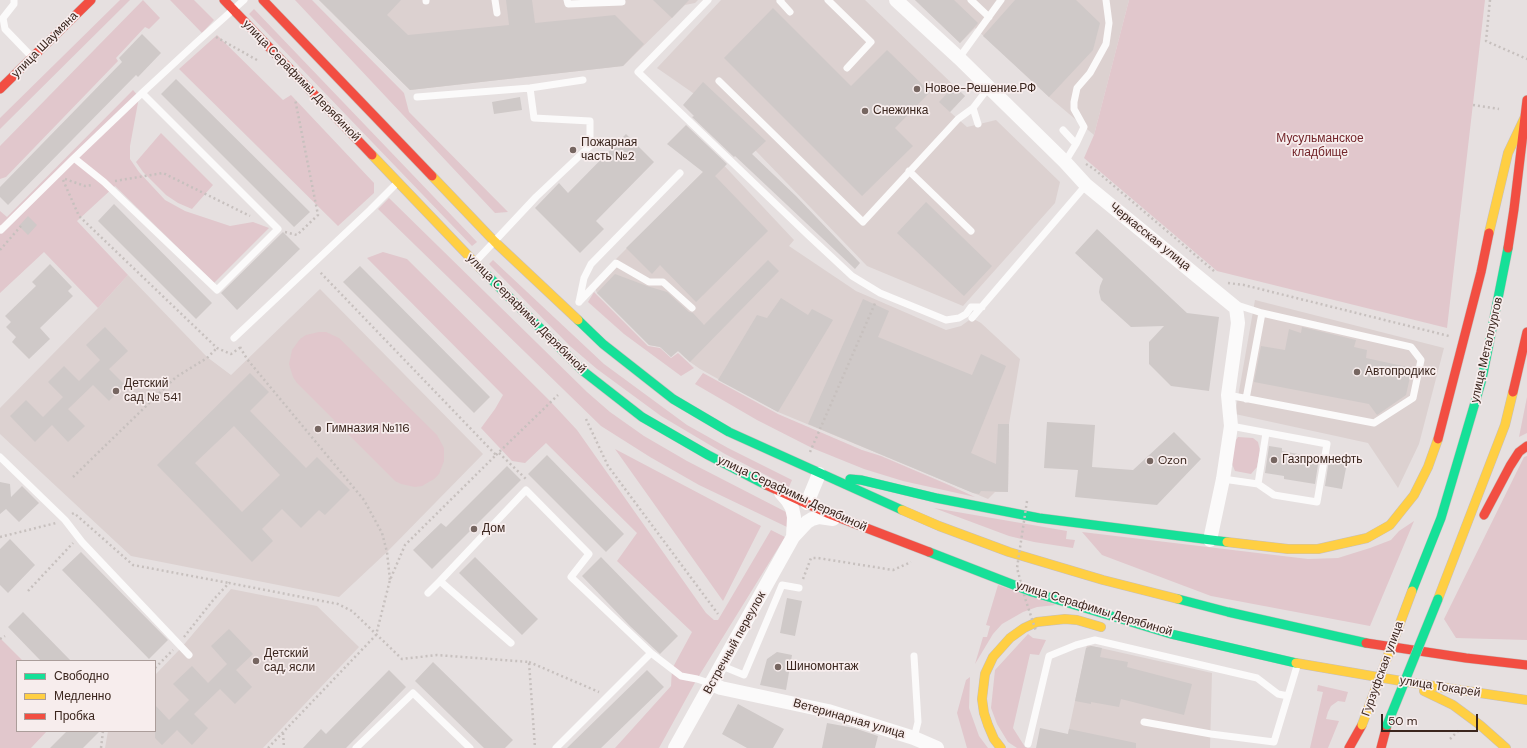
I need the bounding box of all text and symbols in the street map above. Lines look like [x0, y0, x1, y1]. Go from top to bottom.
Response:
street label: улица Шаумяна [9, 9, 81, 81]
street label: улица Серафимы Дерябиной [239, 17, 363, 145]
place label: Новое-Решение.РФ [925, 82, 1036, 96]
marker: Новое-Решение.РФ [912, 84, 922, 94]
place label: Снежинка [873, 104, 928, 118]
marker: Снежинка [860, 106, 870, 116]
park label: Мусульманское кладбище [1276, 132, 1364, 160]
place label: Пожарная часть №2 [581, 136, 637, 164]
marker: Пожарная часть №2 [568, 145, 578, 155]
street label: Черкасская улица [1106, 200, 1194, 274]
street label: улица Серафимы Дерябиной [463, 251, 589, 377]
street label: улица Металлургов [1468, 296, 1506, 404]
place label: Автопродикс [1365, 365, 1436, 379]
marker: Автопродикс [1352, 367, 1362, 377]
place label: Детский сад № 541 [124, 377, 181, 405]
marker: Детский сад № 541 [111, 386, 121, 396]
place label: Гимназия №116 [326, 422, 410, 436]
marker: Гимназия №116 [313, 424, 323, 434]
street label: улица Серафимы Дерябиной [715, 453, 869, 535]
place label: Газпромнефть [1282, 453, 1363, 467]
place label: Ozon [1158, 454, 1187, 468]
marker: Газпромнефть [1269, 455, 1279, 465]
marker: Ozon [1145, 456, 1155, 466]
place label: Дом [482, 522, 505, 536]
marker: Дом [469, 524, 479, 534]
street label: улица Серафимы Дерябиной [1014, 578, 1174, 640]
street label: Встречный переулок [701, 589, 769, 697]
street label: Гурзуфская улица [1359, 620, 1407, 718]
place label: Детский сад, ясли [264, 647, 315, 675]
marker: Детский сад, ясли [251, 656, 261, 666]
legend [16, 660, 156, 732]
place label: Шиномонтаж [786, 660, 859, 674]
marker: Шиномонтаж [773, 662, 783, 672]
text: Свободно [54, 668, 109, 684]
street label: улица Токарей [1399, 674, 1481, 700]
text: Медленно [54, 688, 111, 704]
street label: Ветеринарная улица [791, 696, 907, 742]
scale bar [1383, 706, 1480, 732]
text: Пробка [54, 708, 95, 724]
text: 50 m [1388, 713, 1417, 729]

